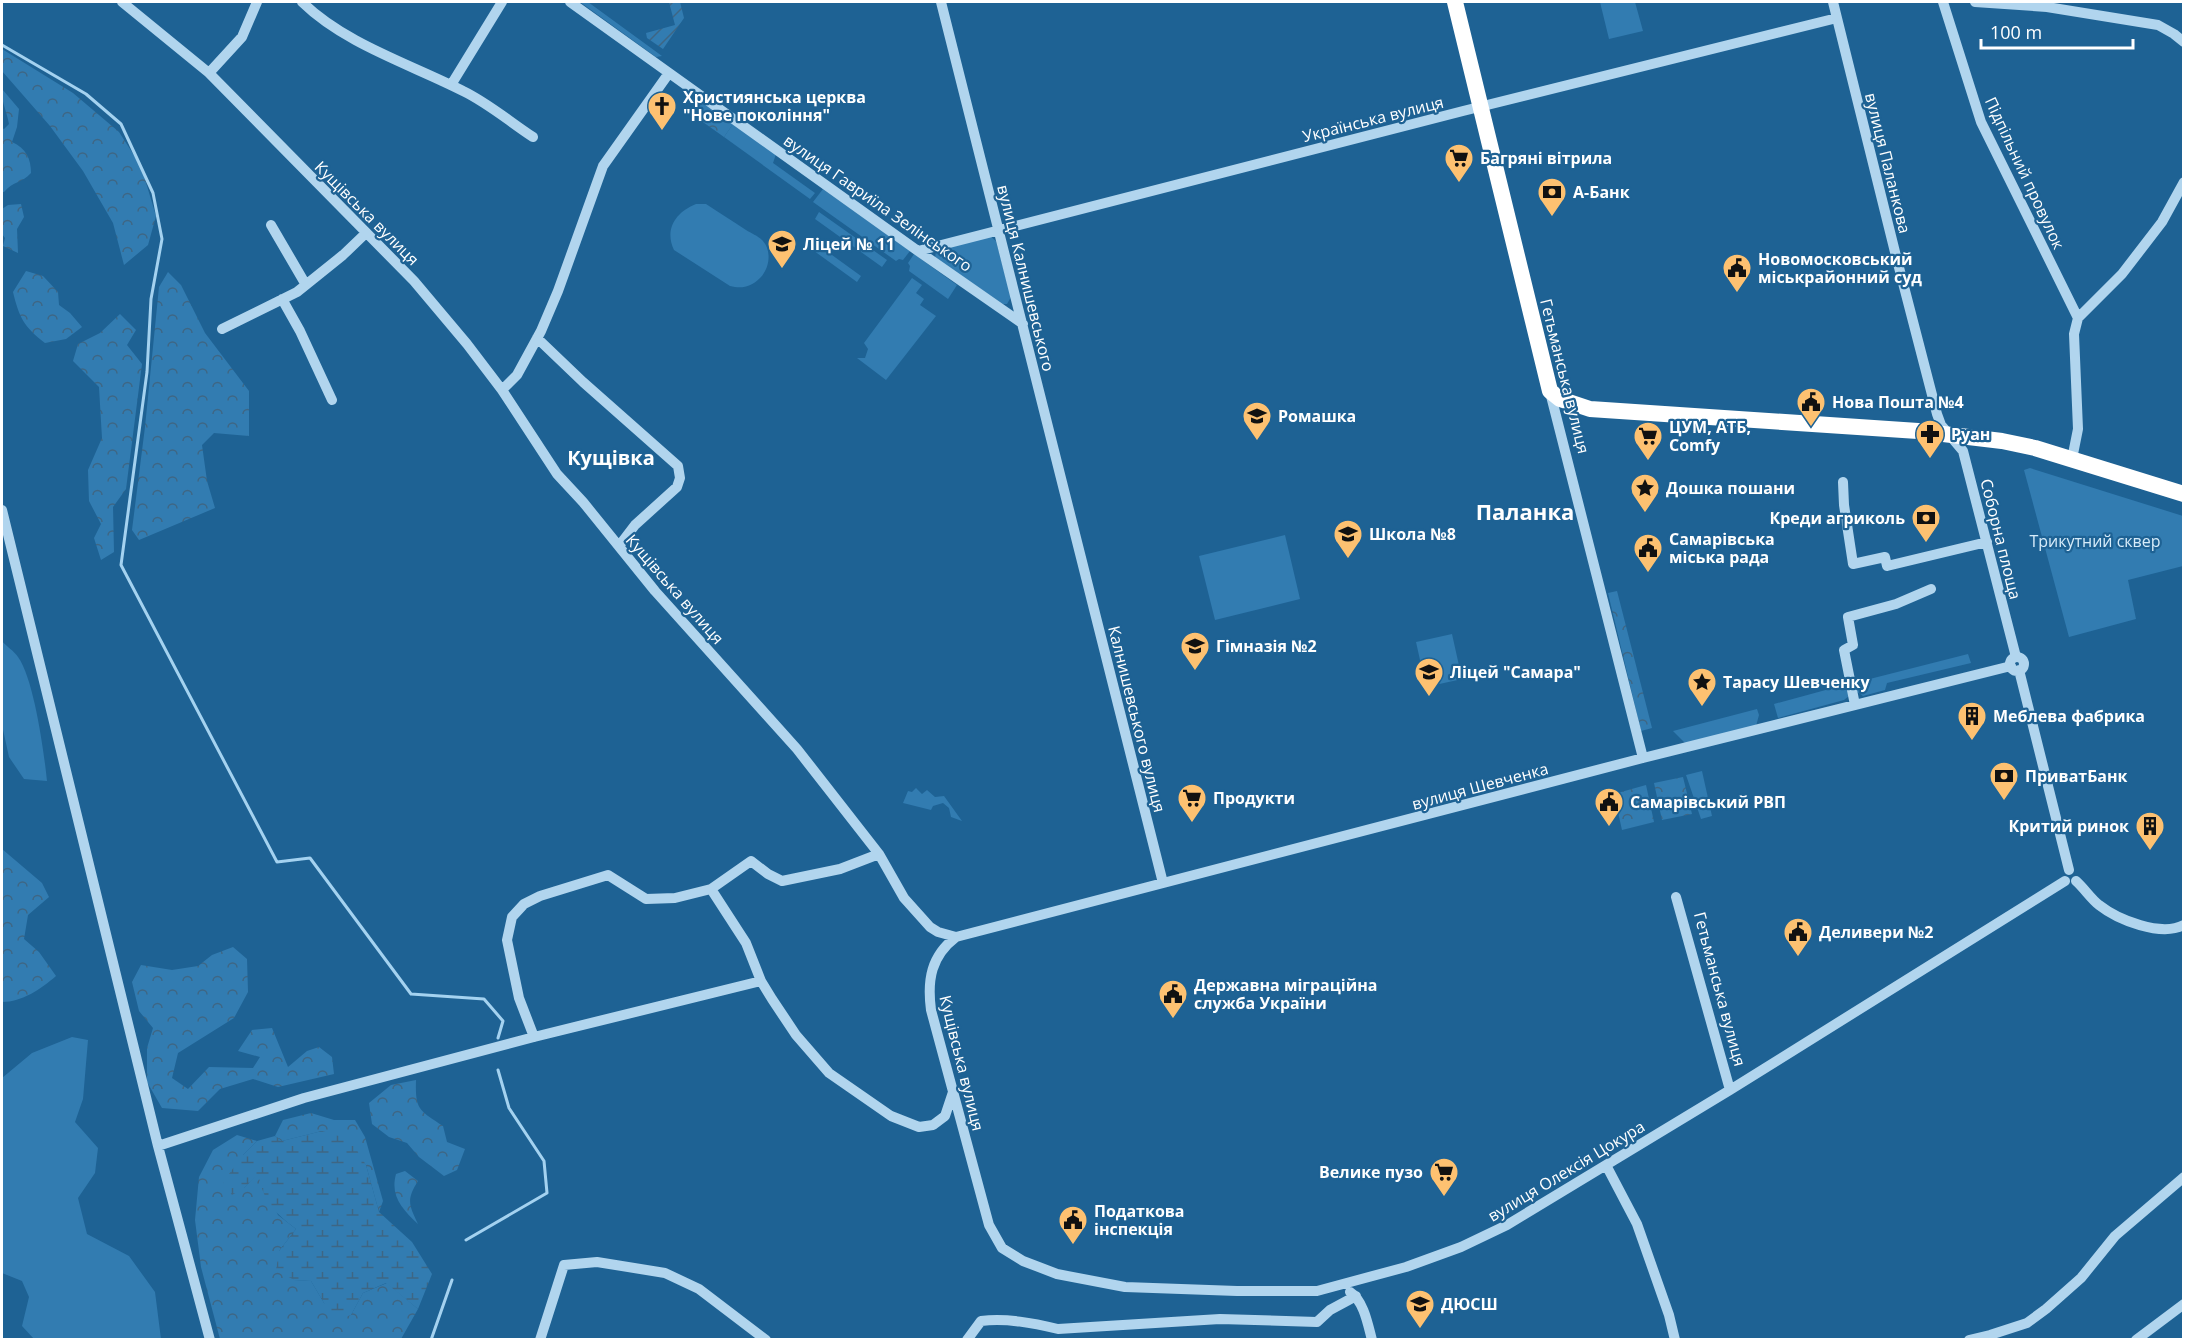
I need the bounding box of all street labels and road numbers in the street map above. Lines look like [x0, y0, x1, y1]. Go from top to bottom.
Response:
street label: вулиця Паланкова [1860, 90, 1916, 236]
street label: Українська вулиця [1300, 91, 1446, 147]
street label: Підпільний провулок [1980, 93, 2070, 253]
street label: вулиця Гавриїла Зелінського [779, 129, 977, 277]
street label: Кущівська вулиця [310, 156, 424, 270]
street label: вулиця Калнишевського [992, 182, 1060, 374]
street label: Гетьманська вулиця [1535, 296, 1595, 456]
street label: Соборна площа [1975, 476, 2027, 602]
street label: Кущівська вулиця [621, 529, 729, 649]
street label: Калнишевського вулиця [1103, 623, 1171, 815]
street label: вулиця Шевченка [1409, 757, 1551, 815]
street label: Гетьманська вулиця [1689, 909, 1751, 1069]
street label: Кущівська вулиця [934, 993, 990, 1133]
street label: вулиця Олексія Цокура [1483, 1115, 1649, 1227]

